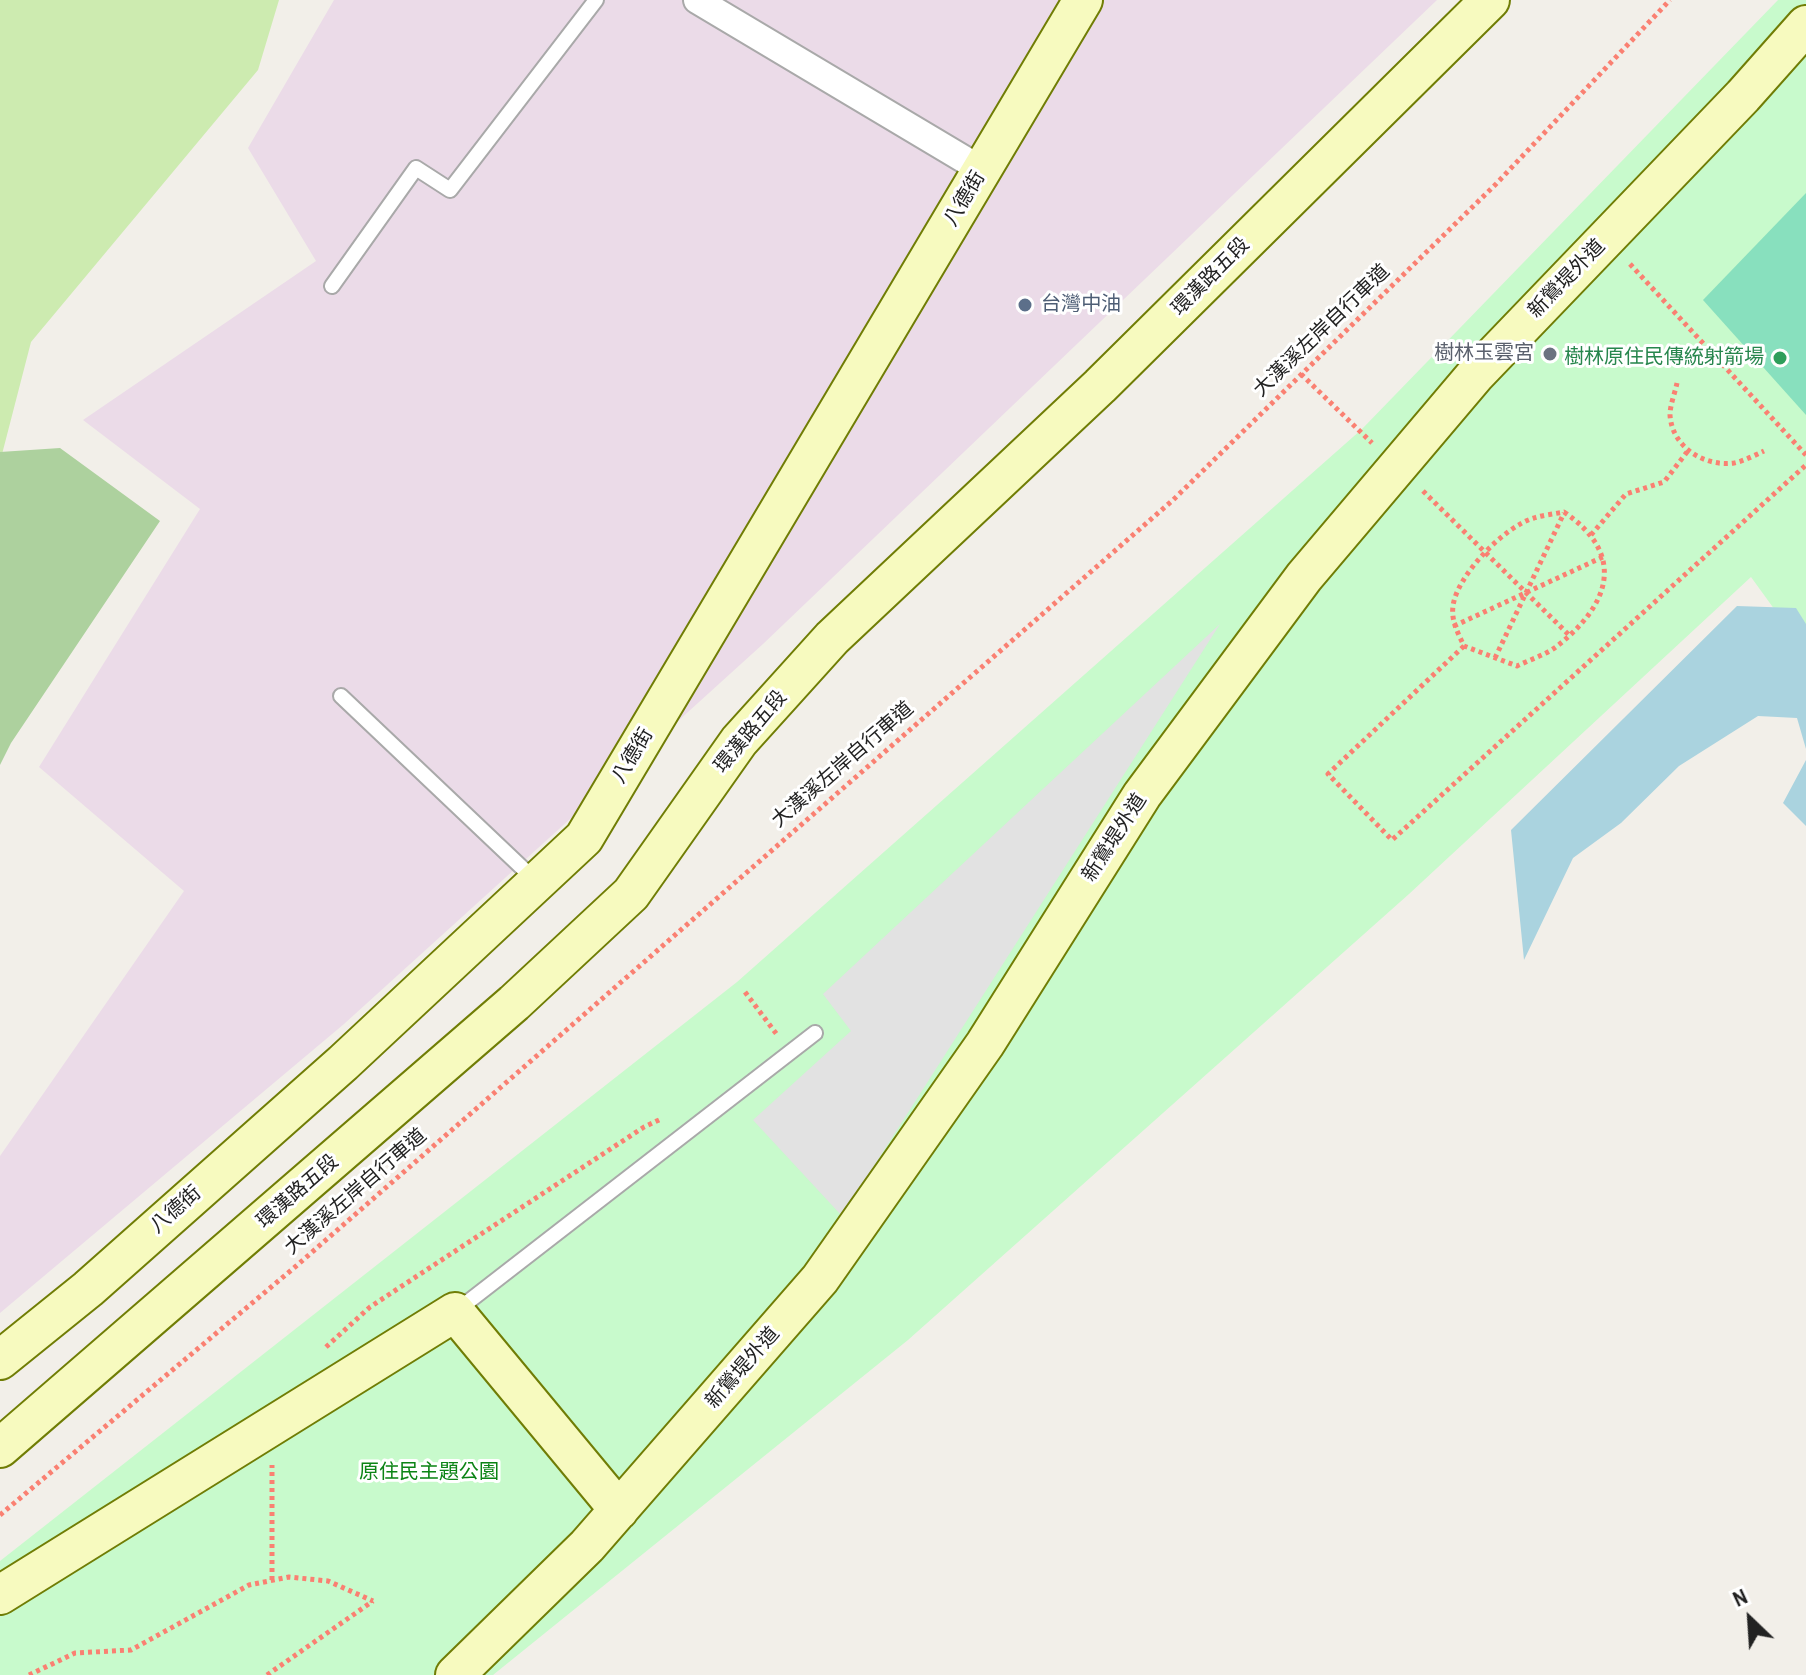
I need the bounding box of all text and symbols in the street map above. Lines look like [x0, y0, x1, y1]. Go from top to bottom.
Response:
street label: 八德街 [939, 167, 991, 231]
street label: 環漢路五段 [1167, 233, 1255, 321]
street label: 新鶯堤外道 [1524, 235, 1610, 323]
street label: 大漢溪左岸自行車道 [1249, 260, 1395, 402]
place label: 台灣中油 [1041, 293, 1121, 317]
marker: 台灣中油 [1016, 296, 1034, 314]
place label: 樹林玉雲宮 [1434, 342, 1534, 366]
marker: 樹林玉雲宮 [1541, 345, 1559, 363]
place label: 樹林原住民傳統射箭場 [1564, 346, 1764, 370]
marker: 樹林原住民傳統射箭場 [1771, 349, 1789, 367]
street label: 環漢路五段 [710, 686, 792, 778]
street label: 大漢溪左岸自行車道 [767, 697, 919, 833]
street label: 八德街 [607, 724, 659, 788]
street label: 新鶯堤外道 [1078, 790, 1152, 886]
street label: 大漢溪左岸自行車道 [280, 1124, 432, 1260]
street label: 環漢路五段 [252, 1150, 344, 1234]
street label: 八德街 [145, 1181, 207, 1239]
street label: 新鶯堤外道 [701, 1322, 785, 1414]
park label: 原住民主題公園 [359, 1461, 499, 1485]
north arrow [1710, 1579, 1790, 1659]
text: N [1728, 1581, 1752, 1614]

